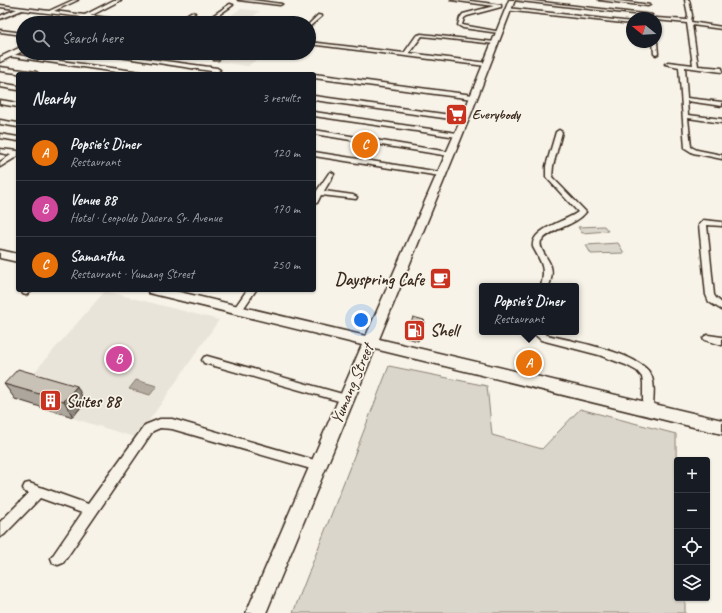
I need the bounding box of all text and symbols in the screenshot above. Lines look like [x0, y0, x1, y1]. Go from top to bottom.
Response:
north arrow [626, 12, 662, 48]
search box [16, 16, 316, 60]
icon: search [30, 27, 52, 49]
text: Search here [62, 29, 123, 48]
text: Nearby [32, 88, 75, 109]
text: 3 results [262, 90, 300, 106]
supermarket icon: Everybody [443, 101, 469, 127]
place label: Everybody [472, 106, 522, 123]
pin: C [352, 130, 378, 160]
text: Popsie's Diner [70, 135, 141, 154]
text: A [42, 145, 48, 161]
text: 120 m [272, 145, 300, 161]
text: Restaurant [70, 154, 120, 170]
text: Venue 88 [70, 191, 117, 210]
text: B [42, 201, 48, 217]
text: 170 m [272, 201, 300, 217]
text: Hotel · Leopoldo Dacera Sr. Avenue [70, 210, 222, 226]
text: Samantha [70, 247, 124, 266]
text: C [42, 257, 48, 273]
text: 250 m [272, 257, 300, 273]
text: Restaurant · Yumang Street [70, 266, 194, 282]
cafe icon: Dayspring Cafe [427, 266, 453, 292]
place label: Dayspring Cafe [335, 269, 426, 290]
popup [479, 283, 579, 335]
text: Popsie's Diner [494, 292, 564, 311]
your location [351, 310, 371, 330]
text: Restaurant [494, 311, 544, 327]
fuel station icon: Shell [402, 317, 428, 343]
place label: Shell [430, 320, 461, 341]
street label: Yumang Street [326, 339, 379, 427]
pin: B [106, 344, 132, 374]
pin: A [516, 348, 542, 378]
building icon: Suites 88 [37, 388, 63, 414]
place label: Suites 88 [66, 391, 123, 412]
map controls [674, 457, 710, 601]
button: + [674, 457, 710, 493]
button: − [674, 493, 710, 529]
button: locate [674, 529, 710, 565]
button: layers [674, 565, 710, 601]

